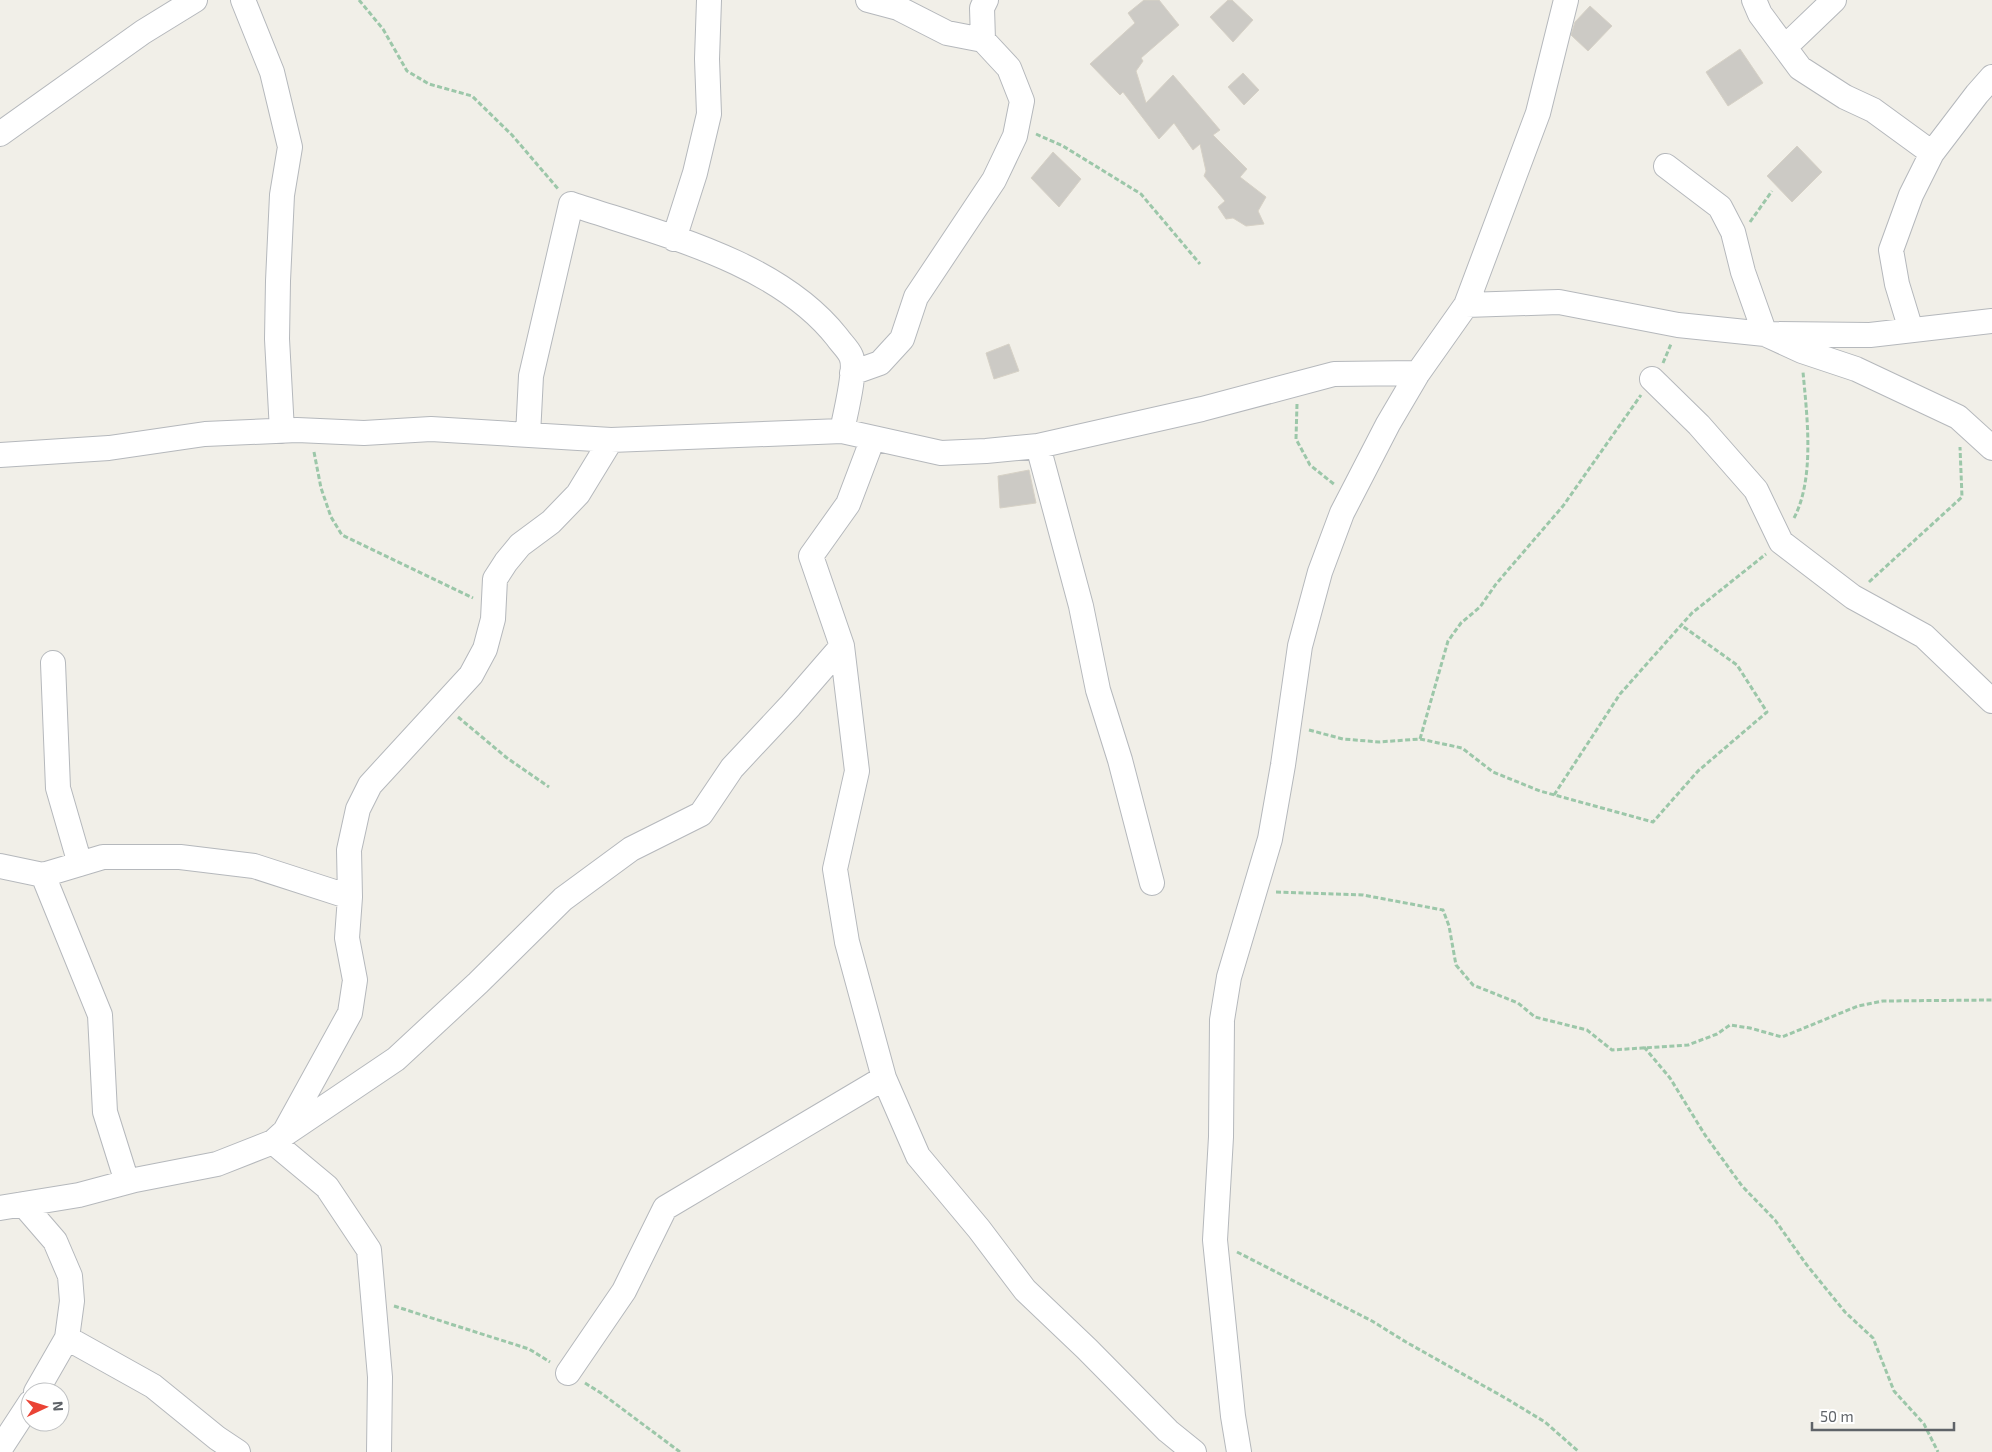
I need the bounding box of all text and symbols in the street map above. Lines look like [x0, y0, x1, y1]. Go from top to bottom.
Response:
north arrow [20, 1382, 70, 1432]
text: N [50, 1400, 67, 1412]
scale bar [1812, 1400, 1954, 1432]
text: 50 m [1820, 1407, 1854, 1425]

